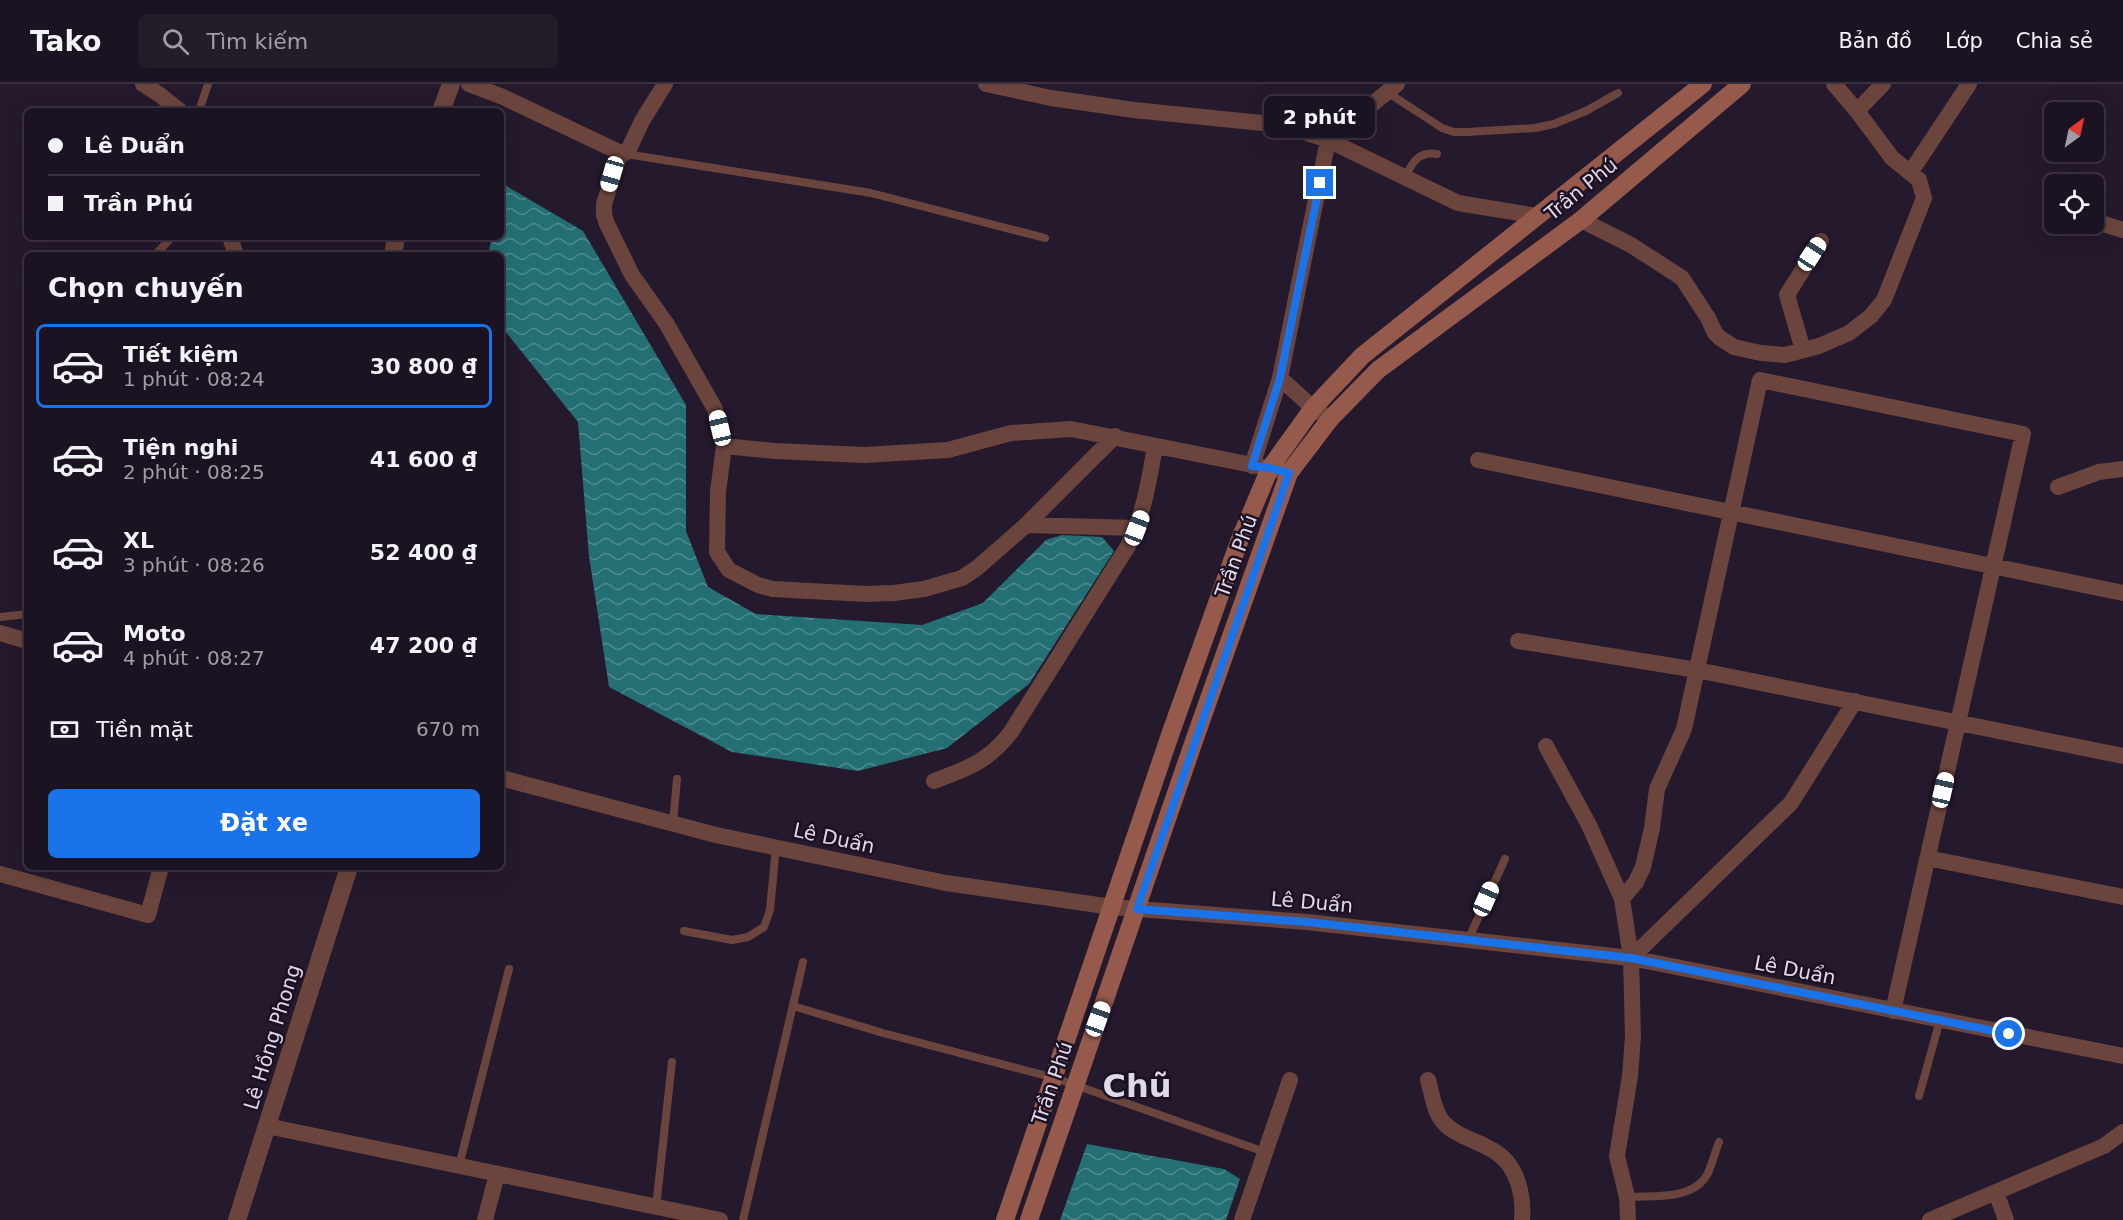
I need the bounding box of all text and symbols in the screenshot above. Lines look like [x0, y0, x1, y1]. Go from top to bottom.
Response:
search box [138, 14, 558, 68]
text: Tako [30, 25, 102, 58]
icon: search [159, 25, 192, 58]
text: Tìm kiếm [207, 29, 308, 54]
text: Bản đồ [1838, 29, 1912, 53]
text: Lớp [1945, 29, 1983, 53]
text: Chia sẻ [2016, 29, 2093, 53]
callout: 2 phút [1264, 96, 1376, 138]
north arrow [2044, 102, 2104, 162]
map controls [2044, 102, 2104, 234]
text: 2 phút [1283, 105, 1356, 129]
text: Lê Duẩn [84, 133, 185, 158]
street label: Trần Phú [1539, 153, 1622, 226]
car [598, 154, 626, 194]
route end [1306, 169, 1333, 196]
button: locate [2044, 174, 2104, 234]
text: Trần Phú [84, 191, 193, 216]
car [1795, 234, 1829, 274]
text: Chọn chuyến [48, 272, 244, 303]
icon: car [51, 339, 105, 393]
text: Tiết kiệm [123, 342, 239, 367]
text: 30 800 ₫ [370, 354, 477, 379]
text: 1 phút · 08:24 [123, 367, 265, 391]
car [707, 408, 733, 448]
icon: car [51, 432, 105, 486]
text: Tiện nghi [123, 435, 238, 460]
text: 41 600 ₫ [370, 447, 477, 472]
text: 2 phút · 08:25 [123, 460, 265, 484]
car [1122, 508, 1152, 548]
street label: Trần Phú [1210, 511, 1262, 602]
icon: car [51, 525, 105, 579]
text: XL [123, 528, 154, 553]
text: 52 400 ₫ [370, 540, 477, 565]
text: 3 phút · 08:26 [123, 553, 265, 577]
icon: car [51, 618, 105, 672]
text: Moto [123, 621, 186, 646]
text: 47 200 ₫ [370, 633, 477, 658]
text: 4 phút · 08:27 [123, 646, 265, 670]
icon: cash [48, 713, 81, 746]
text: Tiền mặt [96, 717, 193, 742]
text: 670 m [416, 717, 480, 741]
car [1930, 770, 1956, 810]
button: Đặt xe [48, 789, 480, 858]
street label: Lê Duẩn [791, 818, 877, 858]
car [1470, 879, 1502, 919]
street label: Lê Duẩn [1270, 886, 1354, 918]
street label: Lê Duẩn [1752, 950, 1838, 990]
street label: Lê Hồng Phong [238, 961, 306, 1113]
car [1083, 999, 1113, 1039]
route start [1995, 1020, 2022, 1047]
street label: Trần Phú [1026, 1038, 1077, 1129]
district label: Chũ [1102, 1067, 1172, 1105]

